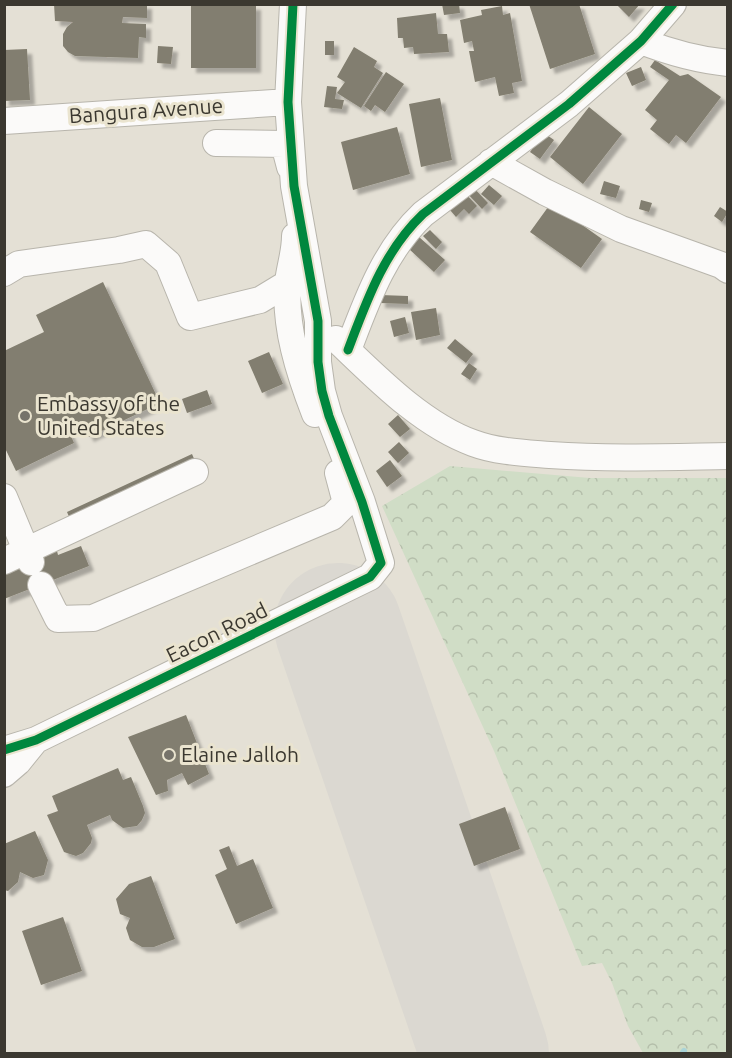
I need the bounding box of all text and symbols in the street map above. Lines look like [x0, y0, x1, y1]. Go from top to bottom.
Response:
street label: Bangura Avenue [68, 93, 224, 127]
place label: Embassy of the United States [37, 391, 180, 439]
marker: Embassy of the United States [18, 409, 32, 423]
street label: Eacon Road [162, 597, 271, 667]
place label: Elaine Jalloh [181, 742, 299, 766]
marker: Elaine Jalloh [162, 748, 176, 762]

